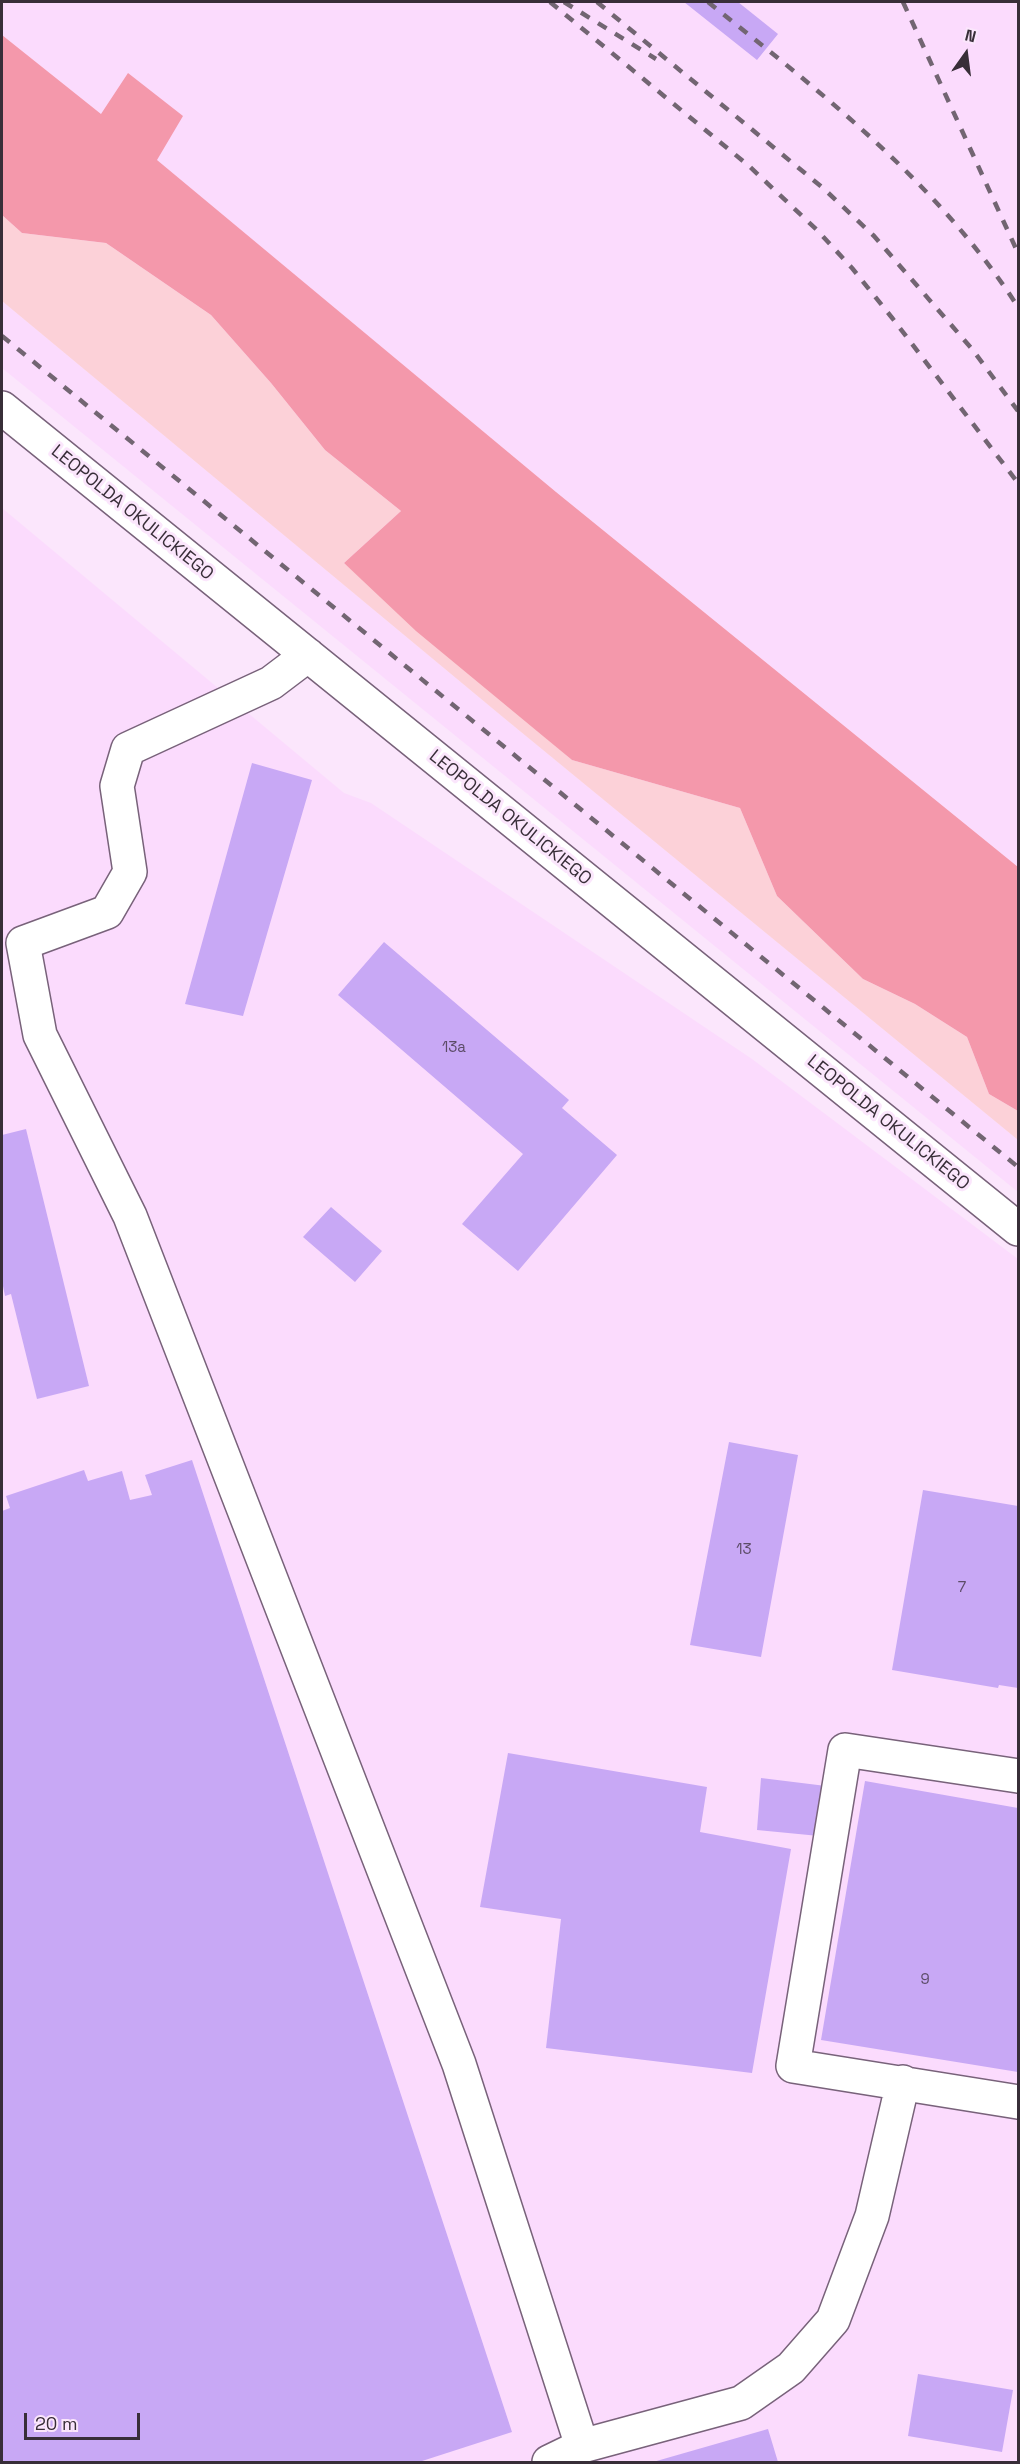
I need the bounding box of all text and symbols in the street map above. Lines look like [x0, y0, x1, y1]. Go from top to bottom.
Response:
north arrow [936, 24, 996, 84]
text: N [963, 25, 978, 48]
street label: LEOPOLDA OKULICKIEGO [46, 441, 218, 585]
street label: LEOPOLDA OKULICKIEGO [424, 746, 596, 890]
house number: 13a [442, 1039, 466, 1057]
street label: LEOPOLDA OKULICKIEGO [802, 1051, 974, 1195]
house number: 13 [736, 1541, 752, 1559]
house number: 7 [958, 1579, 966, 1597]
house number: 9 [920, 1971, 930, 1989]
scale bar [27, 2401, 142, 2439]
text: 20 m [35, 2412, 78, 2435]

